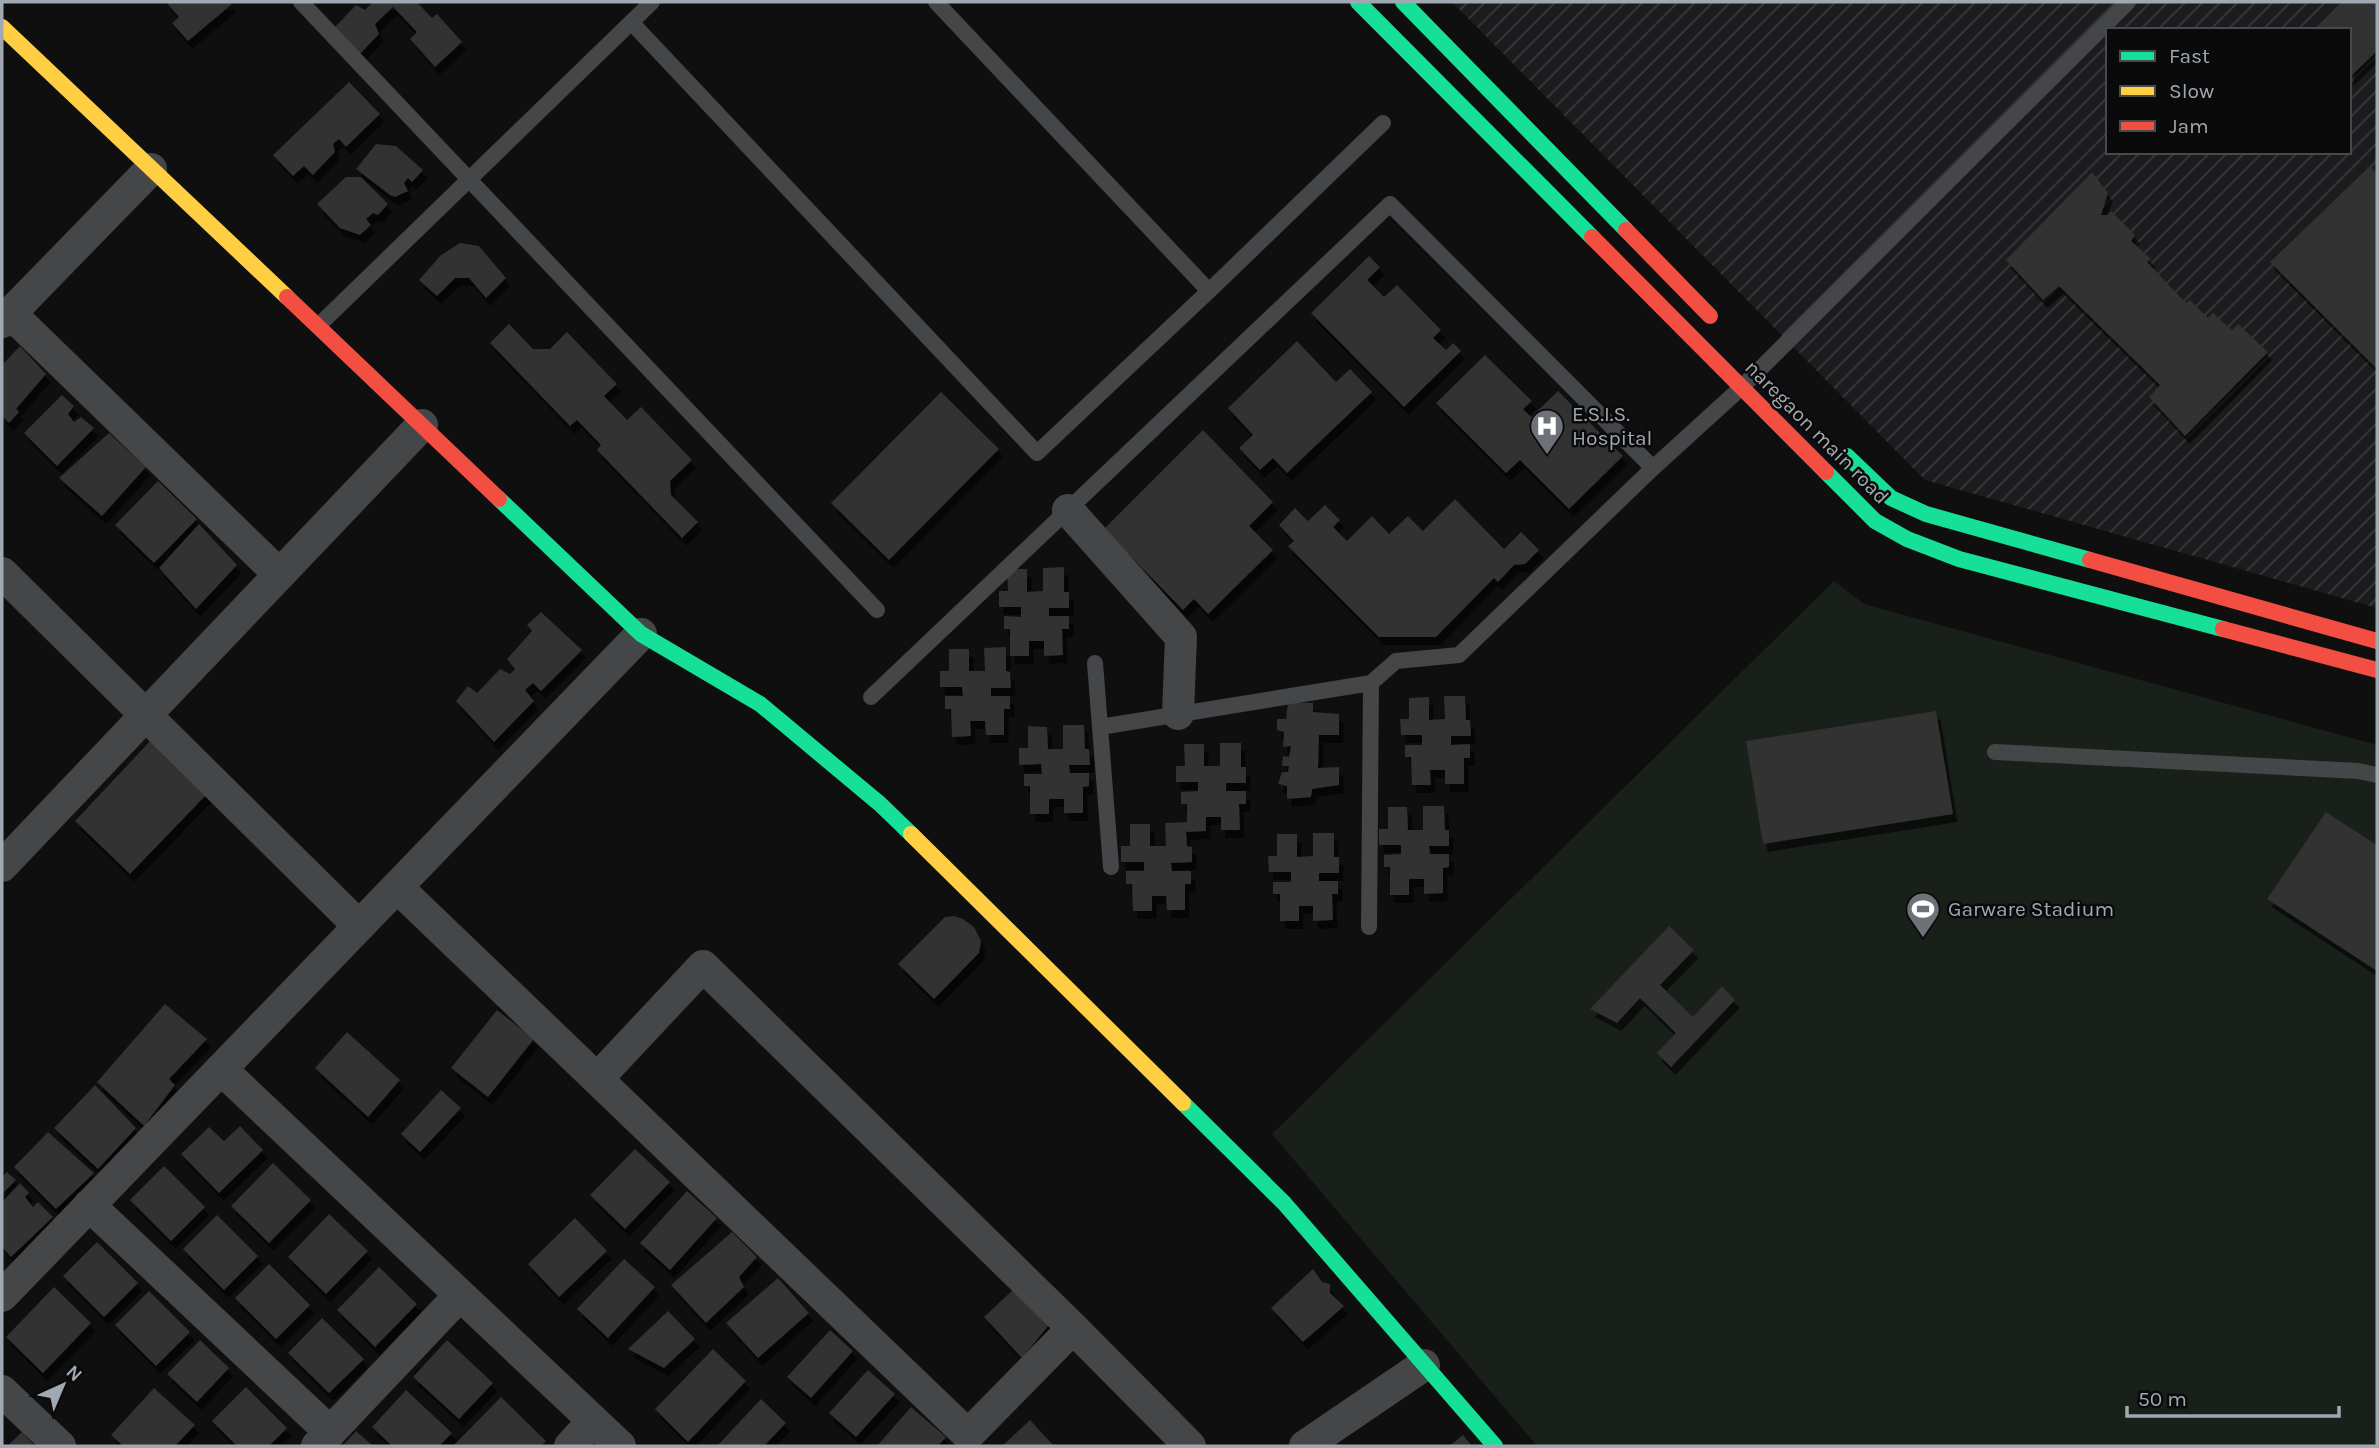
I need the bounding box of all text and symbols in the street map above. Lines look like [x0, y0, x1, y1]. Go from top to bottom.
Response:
legend [2106, 28, 2351, 154]
text: Fast [2169, 44, 2210, 68]
text: Slow [2169, 79, 2214, 103]
text: Jam [2169, 114, 2209, 138]
street label: naregaon main road [1740, 355, 1894, 509]
place label: E.S.I.S. Hospital [1572, 402, 1652, 450]
hospital icon: E.S.I.S. Hospital [1528, 407, 1566, 456]
sports icon: Garware Stadium [1904, 890, 1942, 939]
place label: Garware Stadium [1948, 897, 2114, 921]
north arrow [28, 1350, 98, 1420]
text: N [62, 1361, 87, 1386]
scale bar [2127, 1374, 2339, 1418]
text: 50 m [2138, 1387, 2187, 1411]

